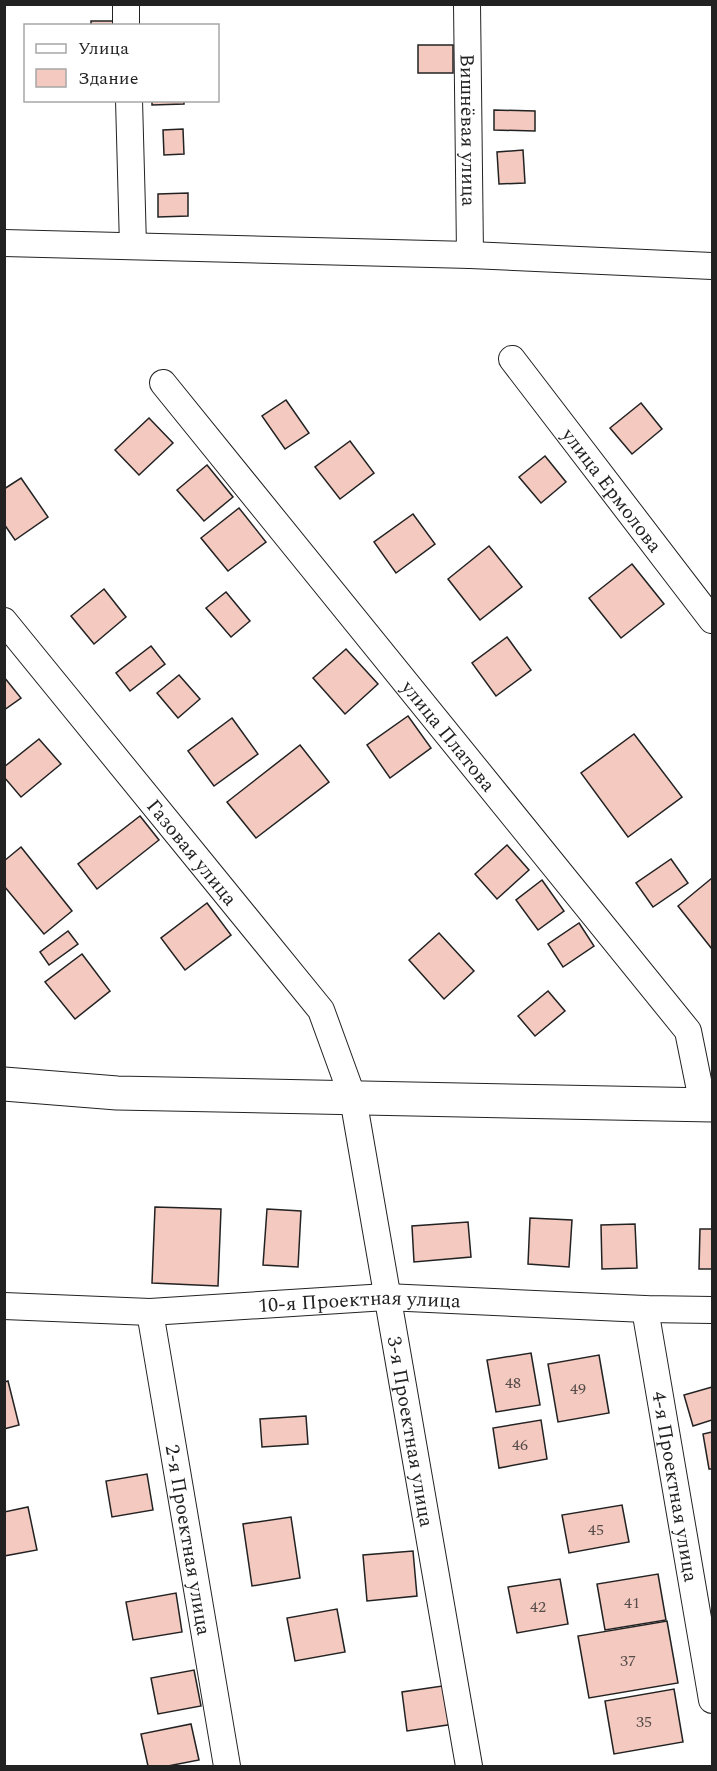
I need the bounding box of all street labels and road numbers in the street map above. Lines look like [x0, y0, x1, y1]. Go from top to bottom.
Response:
street label: Вишнёвая улица [452, 53, 483, 207]
street label: улица Ермолова [553, 421, 669, 559]
street label: улица Платова [393, 673, 503, 799]
street label: Газовая улица [139, 793, 244, 913]
street label: 10-я Проектная улица [257, 1283, 462, 1321]
street label: 3-я Проектная улица [379, 1334, 441, 1530]
street label: 4-я Проектная улица [643, 1389, 706, 1585]
street label: 2-я Проектная улица [157, 1442, 219, 1638]

